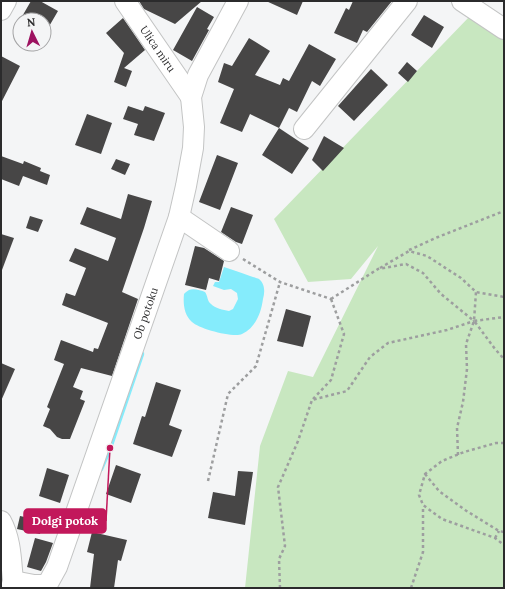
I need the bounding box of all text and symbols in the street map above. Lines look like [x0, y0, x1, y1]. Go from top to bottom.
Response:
north arrow [12, 12, 52, 52]
text: N [26, 15, 36, 29]
street label: Ulica miru [137, 23, 179, 75]
street label: Ob potoku [130, 285, 161, 341]
callout: Dolgi potok [24, 509, 106, 533]
text: Dolgi potok [32, 513, 98, 528]

